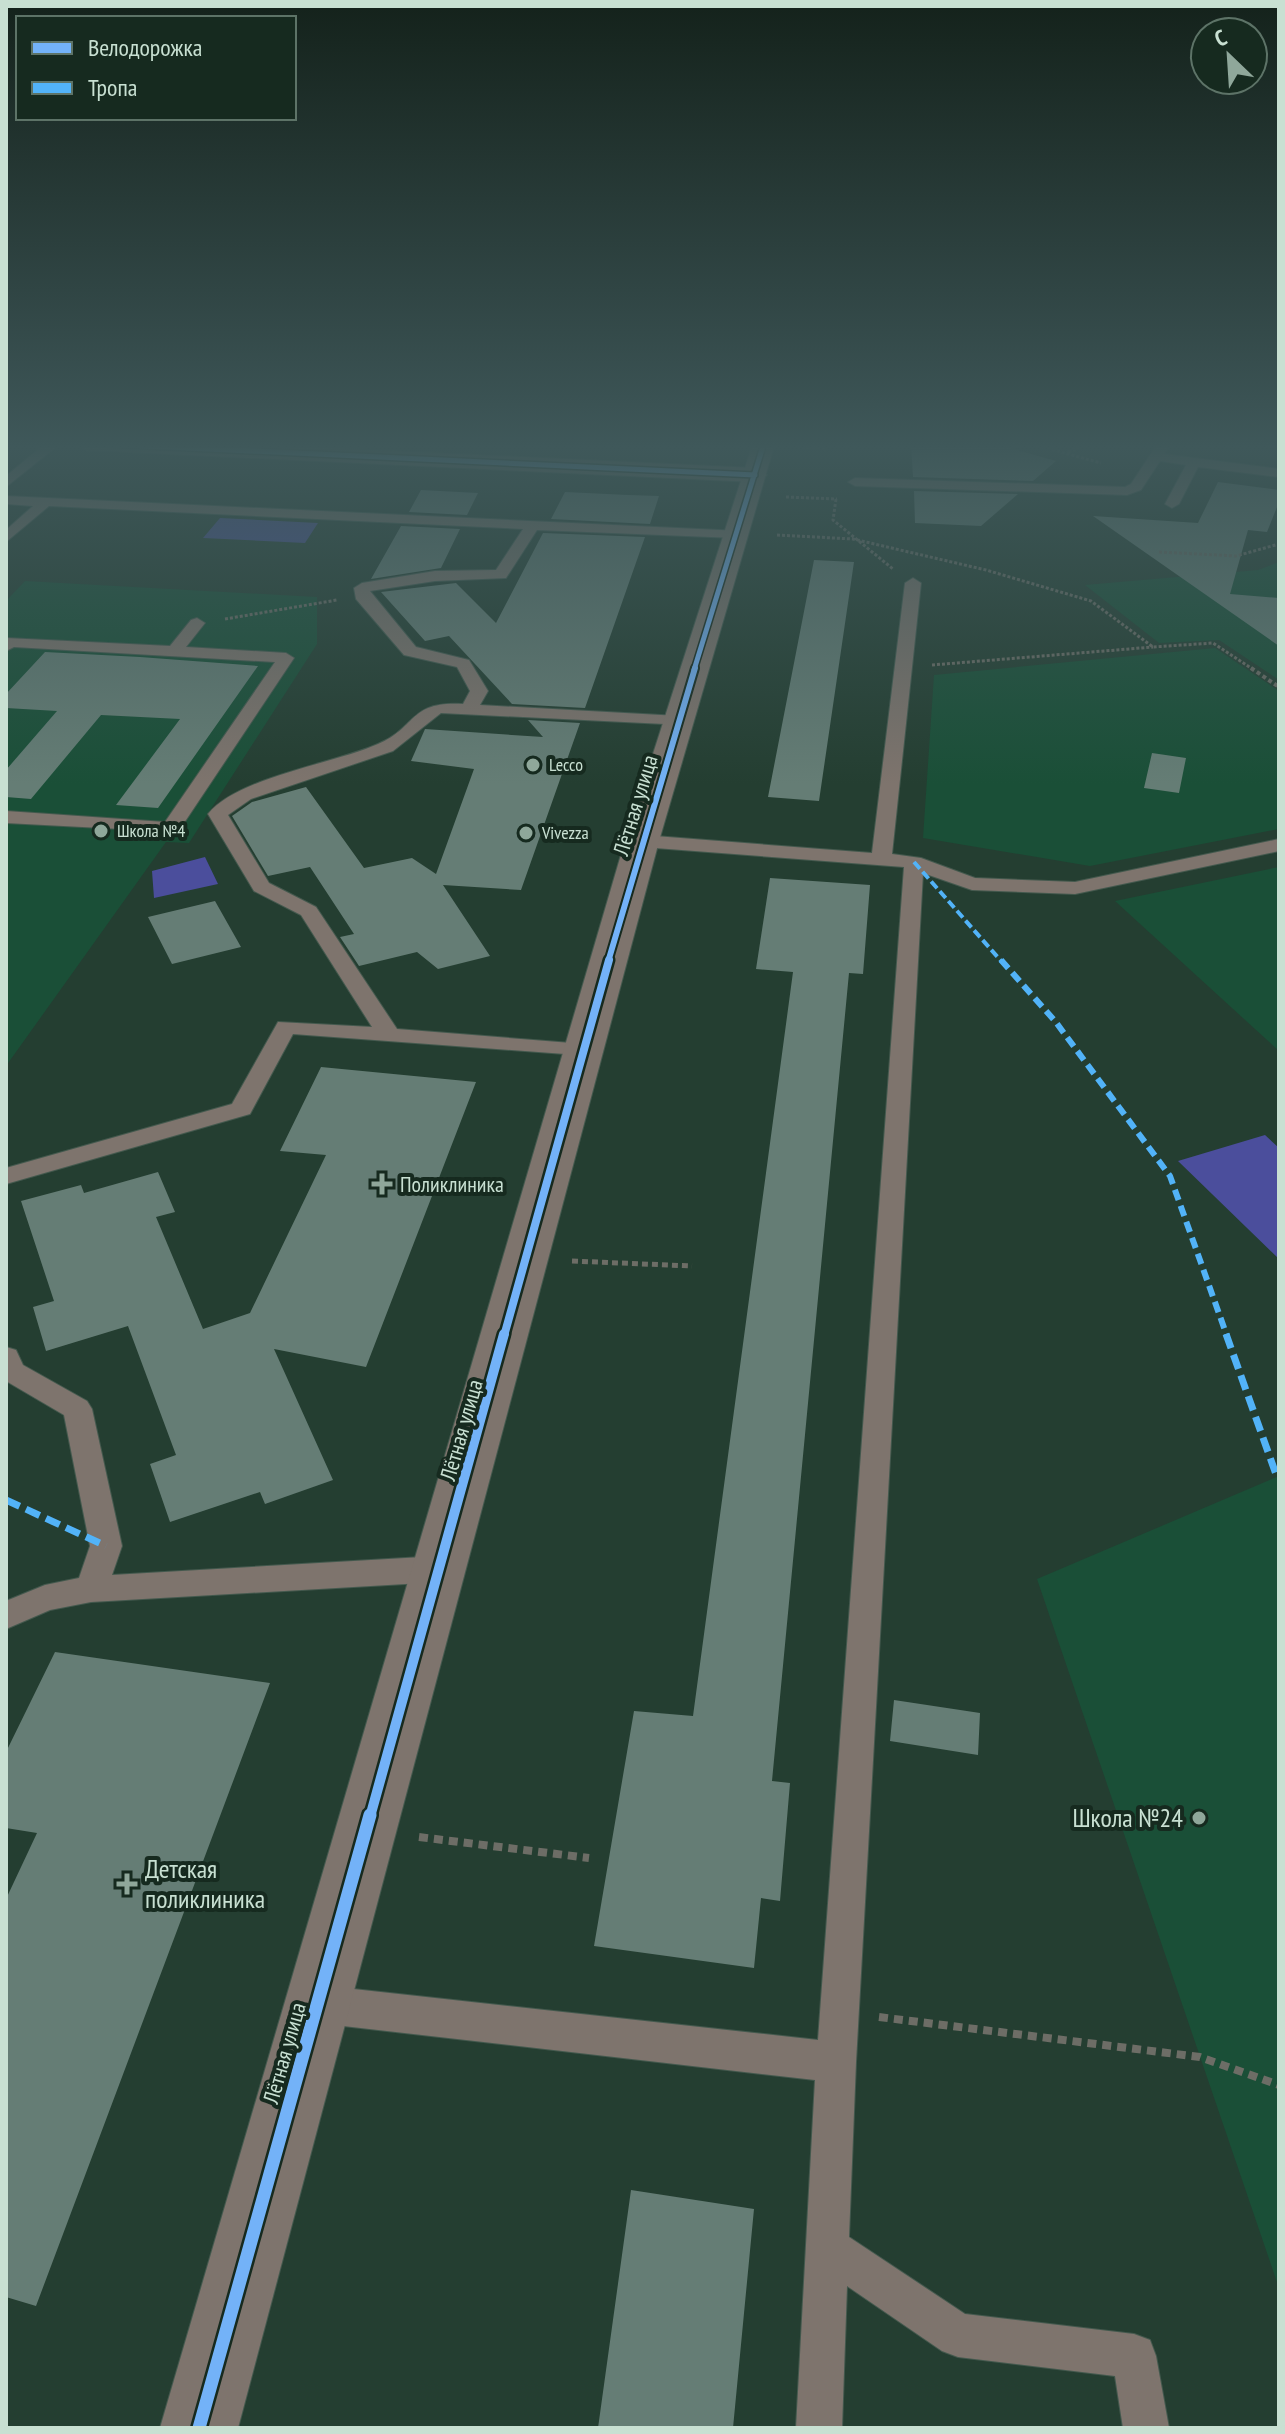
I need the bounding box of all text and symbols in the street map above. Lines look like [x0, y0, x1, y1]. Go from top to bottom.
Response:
legend [16, 16, 296, 120]
north arrow [1189, 16, 1269, 96]
text: С [1210, 23, 1231, 53]
text: Велодорожка [88, 32, 202, 63]
text: Тропа [88, 72, 137, 103]
street label: Лётная улица [606, 751, 664, 860]
place label: Lecco [549, 753, 583, 776]
marker: Lecco [524, 756, 542, 774]
place label: Школа №4 [117, 819, 185, 842]
place label: Vivezza [541, 821, 589, 844]
marker: Школа №4 [92, 822, 110, 840]
marker: Vivezza [517, 824, 535, 842]
place label: Поликлиника [400, 1170, 504, 1198]
marker: Поликлиника [371, 1173, 393, 1195]
street label: Лётная улица [433, 1376, 489, 1485]
place label: Школа №24 [1072, 1801, 1183, 1834]
marker: Школа №24 [1190, 1809, 1208, 1827]
place label: Детская поликлиника [145, 1852, 265, 1915]
marker: Детская поликлиника [116, 1873, 138, 1895]
street label: Лётная улица [256, 1999, 312, 2108]

